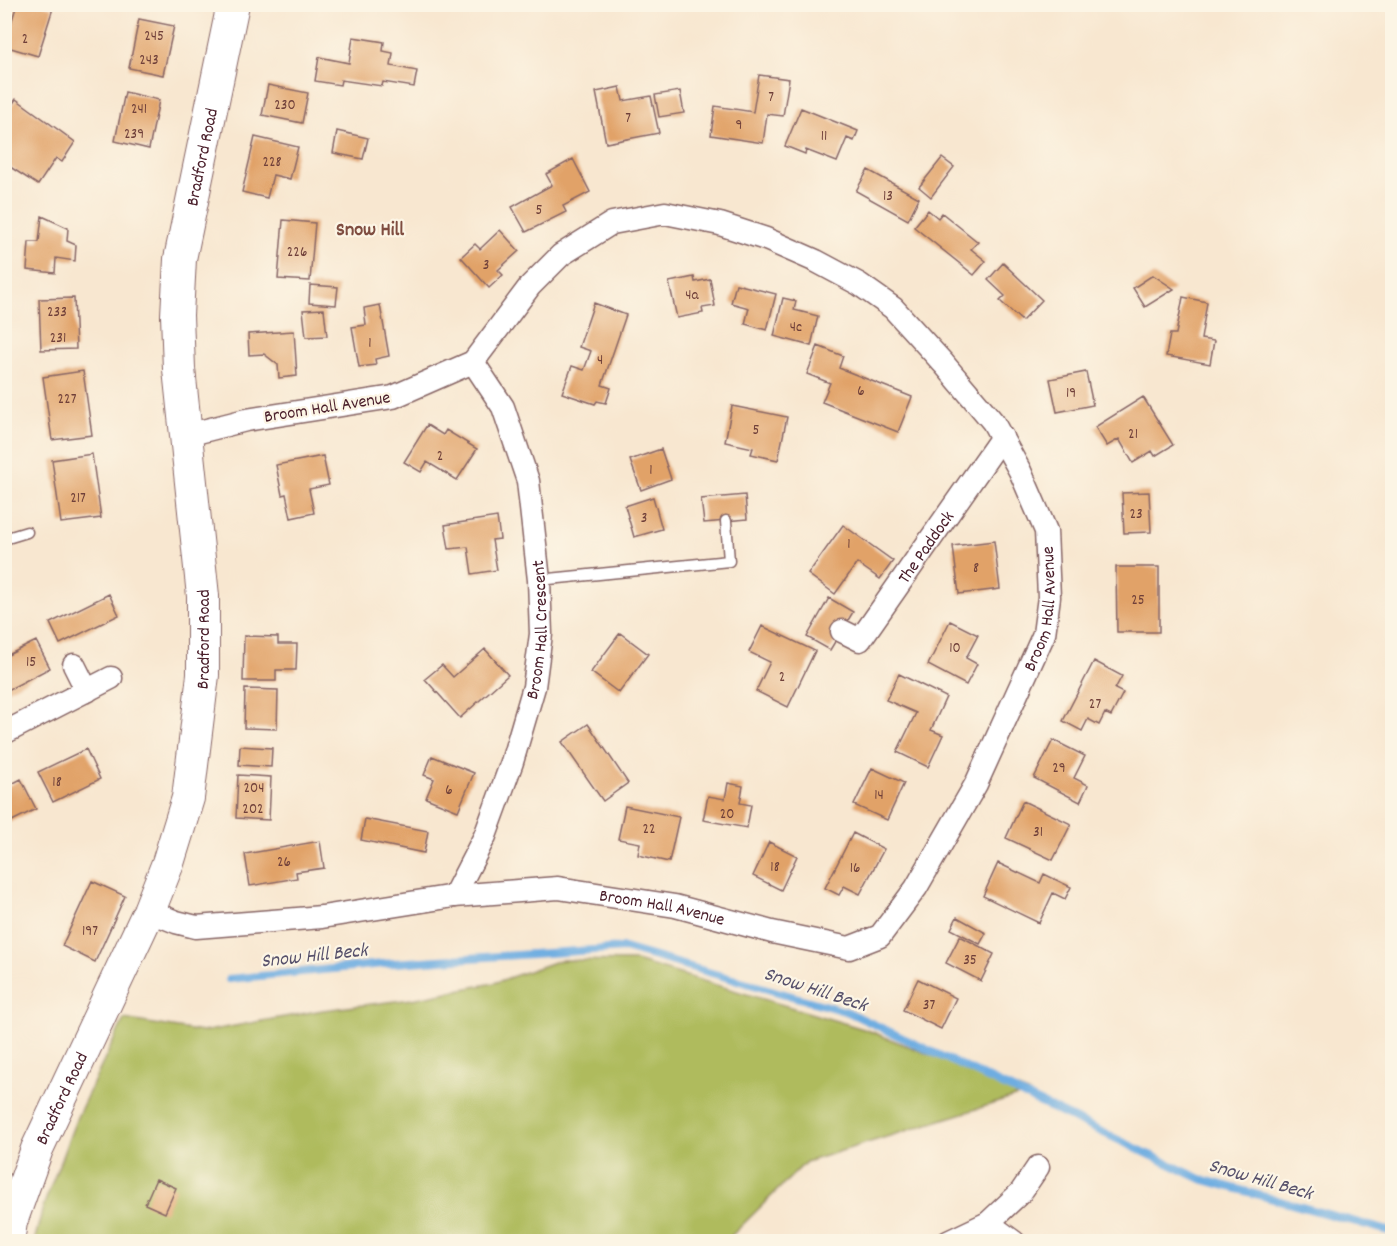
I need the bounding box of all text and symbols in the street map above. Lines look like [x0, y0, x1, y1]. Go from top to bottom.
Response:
house number: 245 [144, 26, 164, 48]
house number: 2 [22, 29, 28, 51]
house number: 243 [139, 50, 159, 72]
house number: 7 [768, 87, 774, 109]
house number: 230 [274, 95, 296, 117]
house number: 241 [131, 99, 147, 121]
street label: Bradford Road [181, 106, 226, 209]
house number: 7 [625, 108, 631, 130]
house number: 9 [736, 115, 742, 137]
house number: 239 [124, 124, 144, 146]
house number: 11 [821, 126, 827, 148]
house number: 228 [262, 152, 282, 174]
house number: 13 [883, 186, 893, 208]
house number: 5 [536, 200, 543, 222]
district label: Snow Hill [336, 217, 404, 245]
house number: 226 [287, 242, 307, 264]
house number: 3 [483, 255, 489, 277]
house number: 4a [685, 285, 700, 307]
house number: 233 [47, 302, 67, 324]
house number: 4c [790, 317, 802, 339]
house number: 231 [50, 328, 66, 350]
house number: 1 [368, 333, 372, 355]
house number: 4 [597, 350, 603, 372]
house number: 6 [857, 381, 865, 403]
house number: 19 [1066, 383, 1076, 405]
street label: Broom Hall Avenue [263, 386, 392, 431]
house number: 227 [58, 389, 77, 411]
house number: 5 [753, 420, 760, 442]
house number: 21 [1128, 424, 1138, 446]
house number: 2 [437, 446, 443, 468]
house number: 1 [649, 460, 653, 482]
house number: 217 [70, 488, 86, 510]
house number: 23 [1129, 504, 1143, 526]
street label: The Paddock [893, 507, 962, 590]
house number: 3 [641, 508, 647, 530]
house number: 1 [847, 534, 851, 556]
street label: Broom Hall Avenue [1019, 545, 1064, 676]
street label: Broom Hall Crescent [521, 558, 556, 703]
house number: 8 [973, 558, 979, 580]
street label: Bradford Road [191, 588, 218, 691]
house number: 25 [1131, 590, 1145, 612]
house number: 10 [949, 638, 961, 660]
house number: 15 [26, 652, 36, 674]
house number: 2 [779, 667, 785, 689]
house number: 27 [1089, 694, 1101, 716]
house number: 29 [1052, 758, 1066, 780]
house number: 18 [52, 772, 62, 794]
house number: 204 [244, 778, 264, 800]
house number: 6 [445, 780, 453, 802]
house number: 14 [874, 785, 884, 807]
house number: 202 [242, 799, 264, 821]
house number: 20 [720, 804, 734, 826]
house number: 22 [642, 819, 656, 841]
house number: 31 [1033, 822, 1043, 844]
house number: 26 [277, 852, 291, 874]
house number: 18 [770, 857, 780, 879]
house number: 16 [850, 858, 860, 880]
street label: Broom Hall Avenue [597, 885, 727, 934]
house number: 197 [82, 921, 98, 943]
water label: Snow Hill Beck [260, 937, 371, 976]
house number: 35 [963, 950, 977, 972]
water label: Snow Hill Beck [760, 961, 872, 1021]
house number: 37 [923, 995, 935, 1017]
street label: Bradford Road [31, 1049, 96, 1149]
water label: Snow Hill Beck [1205, 1153, 1317, 1210]

